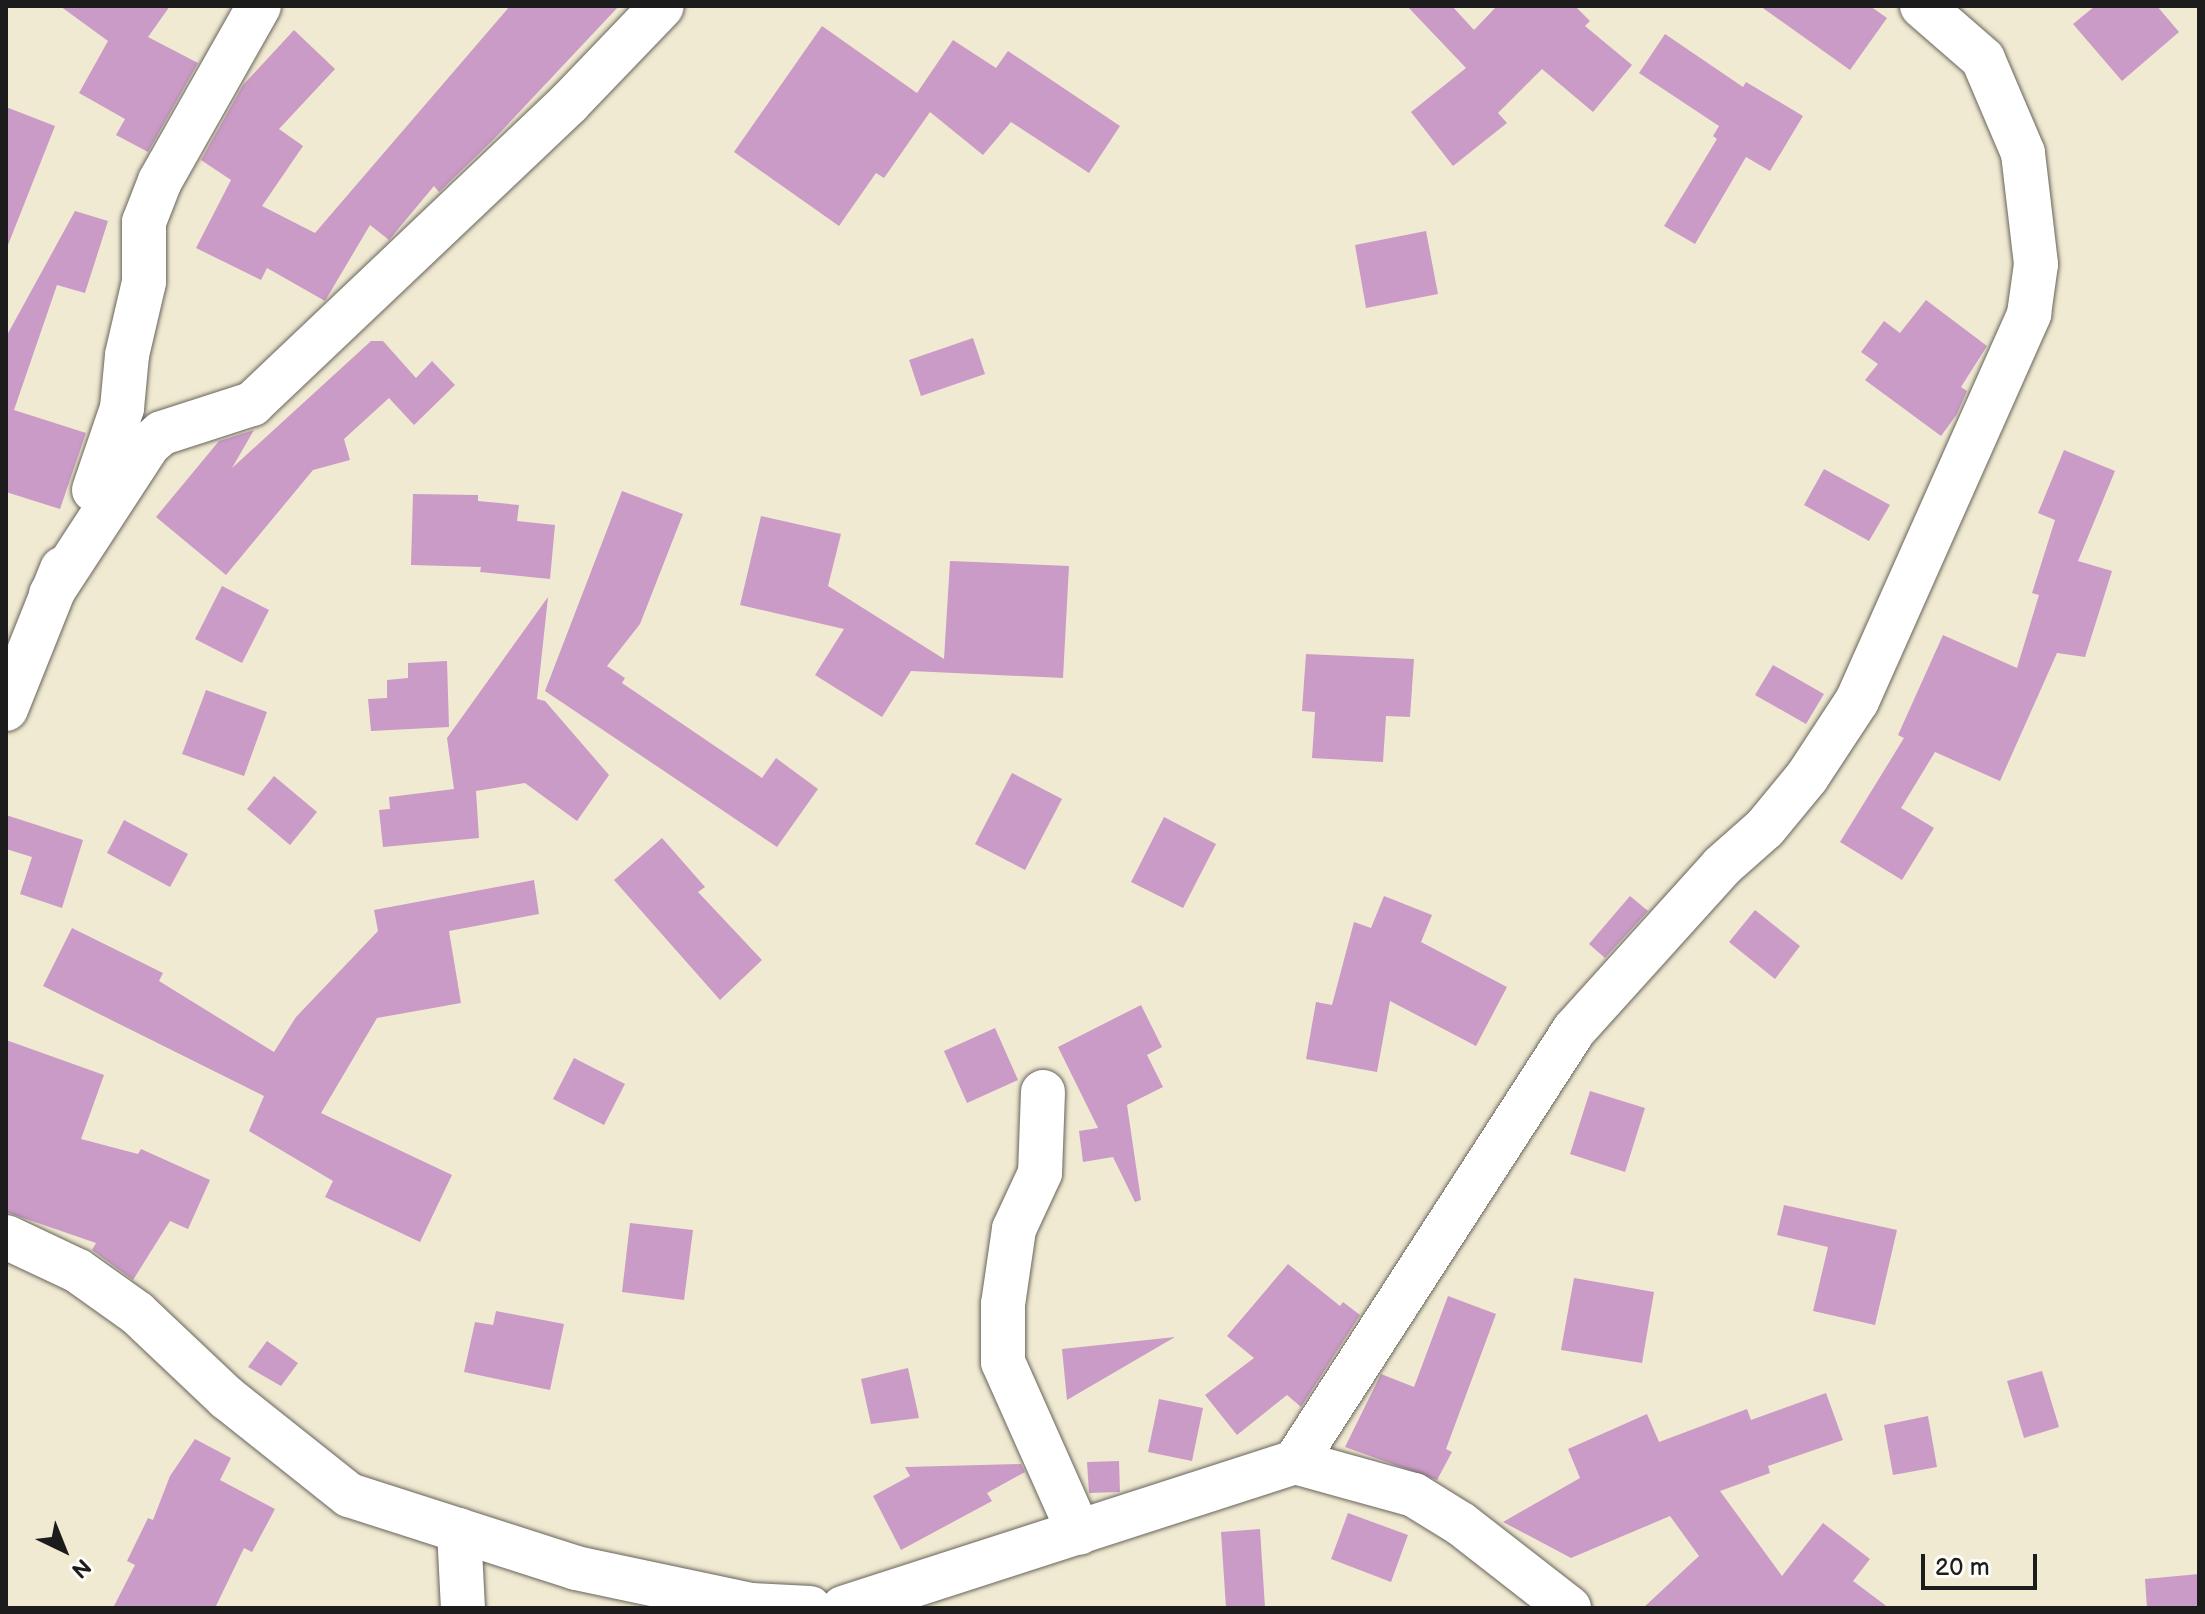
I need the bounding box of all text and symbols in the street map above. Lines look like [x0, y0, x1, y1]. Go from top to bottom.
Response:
north arrow [24, 1510, 104, 1590]
scale bar [1925, 1538, 2041, 1588]
text: N [65, 1552, 96, 1583]
text: 20 m [1935, 1553, 1990, 1582]

